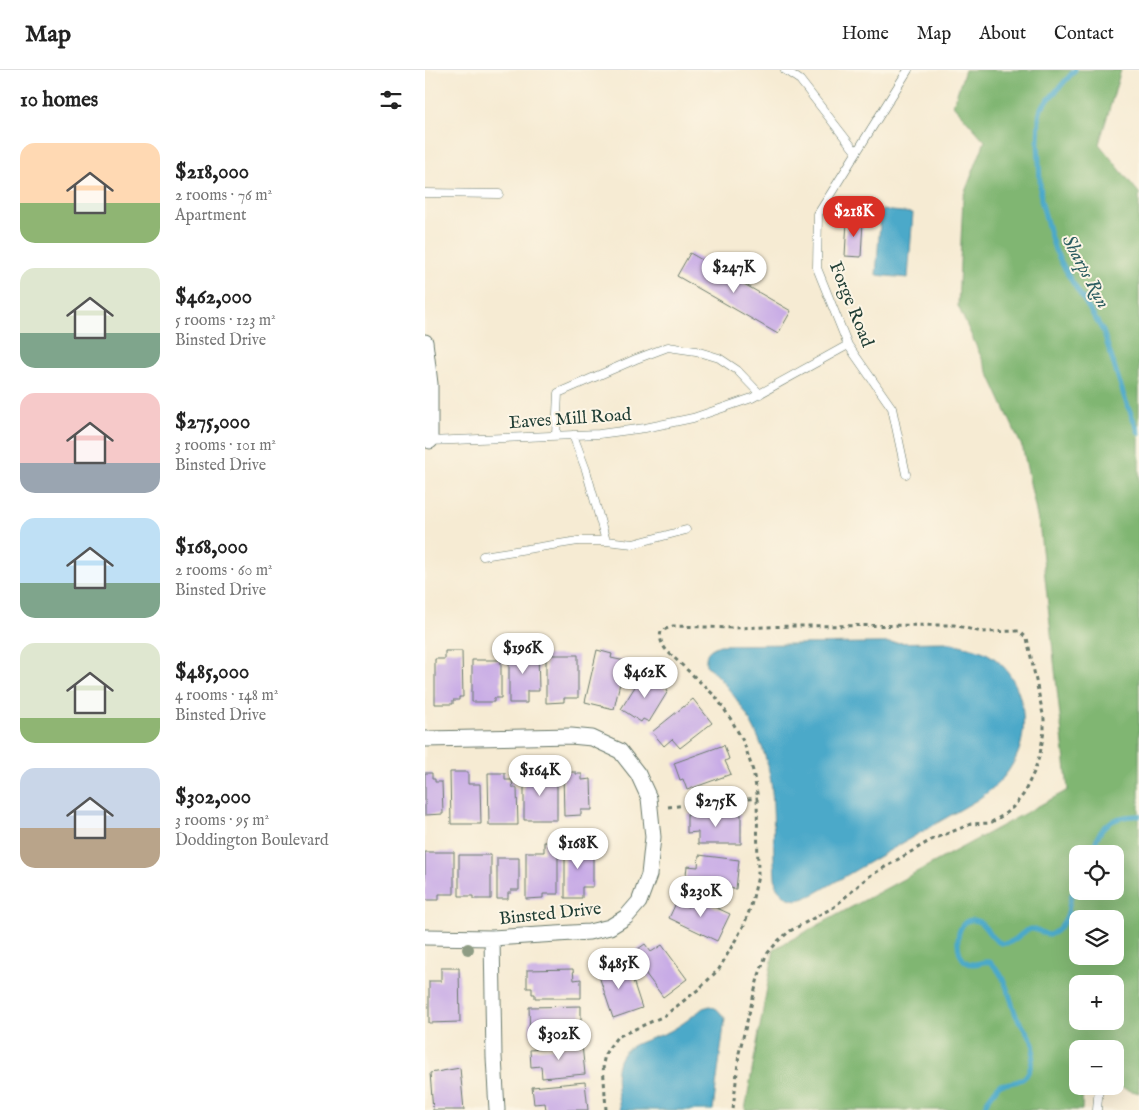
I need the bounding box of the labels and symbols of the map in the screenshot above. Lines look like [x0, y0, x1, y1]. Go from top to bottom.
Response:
pin: $218K [819, 196, 889, 238]
water label: Sharps Run [1056, 231, 1115, 313]
pin: $247K [699, 252, 769, 294]
street label: Forge Road [823, 258, 878, 351]
street label: Eaves Mill Road [508, 404, 632, 435]
pin: $196K [488, 632, 558, 675]
pin: $462K [610, 656, 680, 699]
pin: $164K [505, 754, 575, 797]
pin: $275K [681, 786, 751, 828]
pin: $168K [543, 828, 613, 870]
pin: $230K [666, 876, 736, 918]
street label: Binsted Drive [498, 898, 602, 931]
pin: $485K [584, 948, 654, 990]
pin: $302K [524, 1018, 594, 1061]

